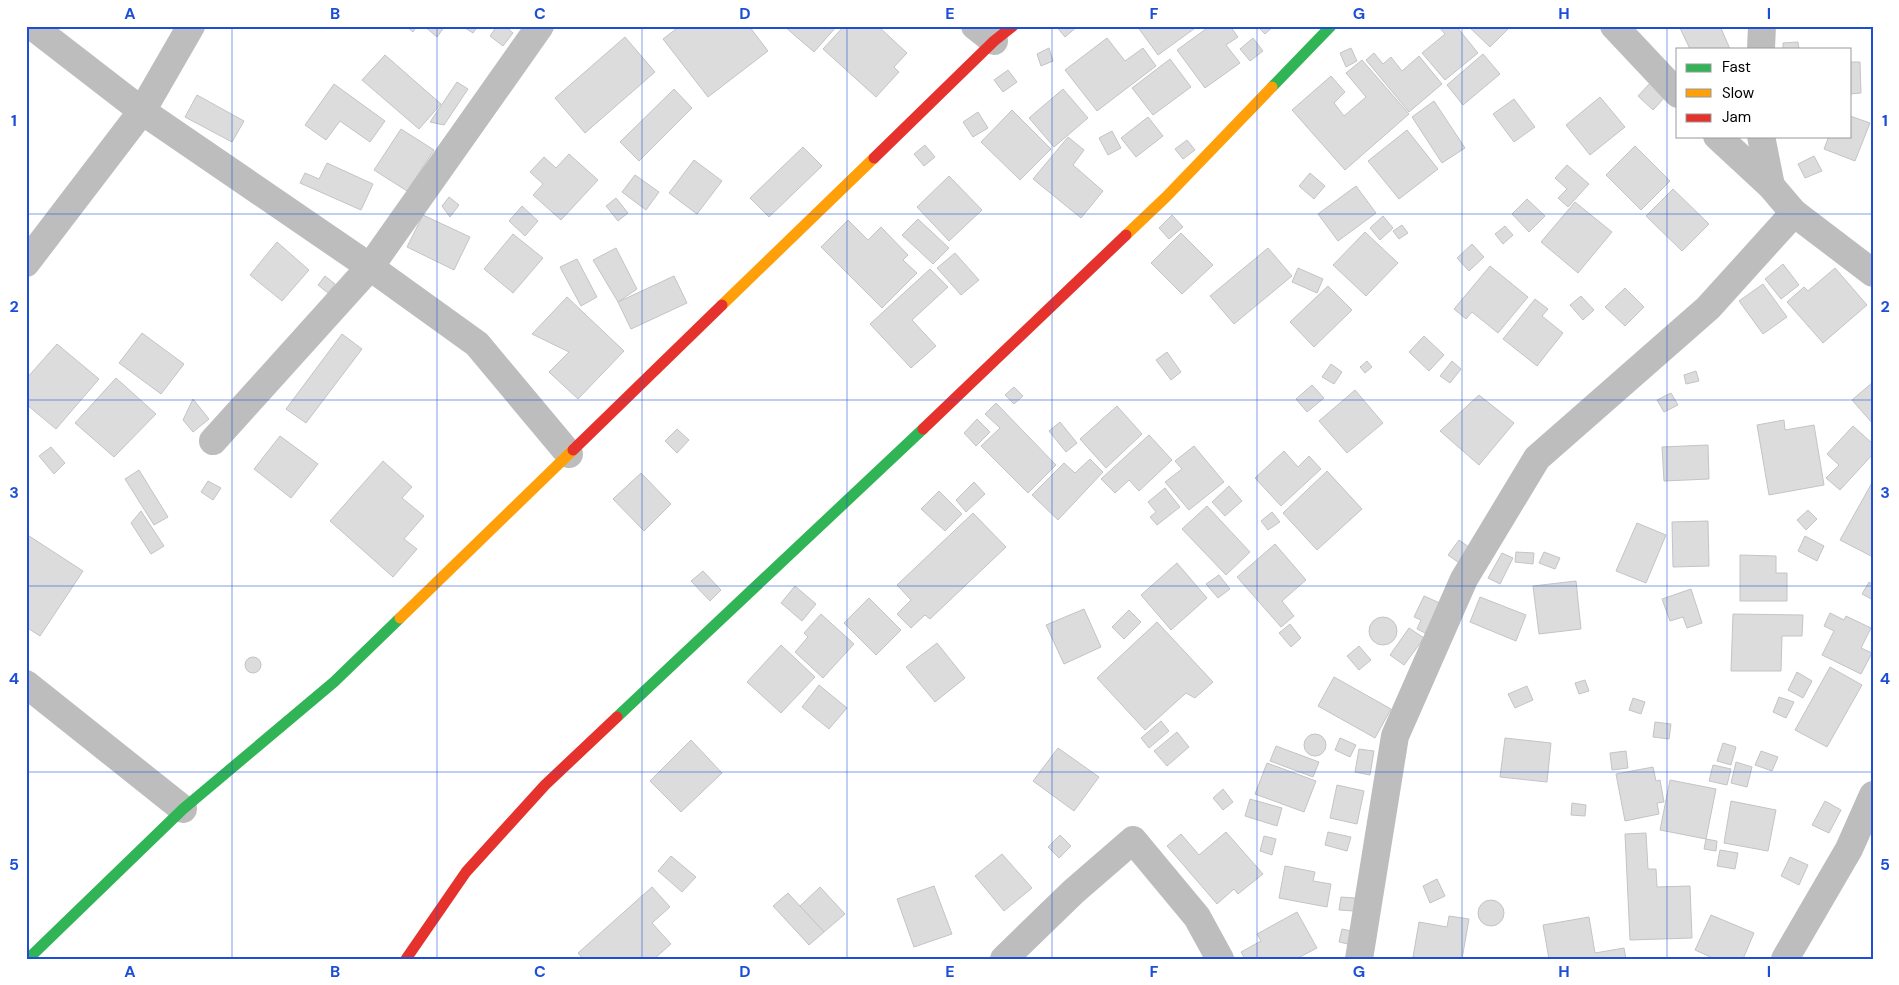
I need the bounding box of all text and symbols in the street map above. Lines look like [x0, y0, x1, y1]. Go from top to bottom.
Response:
text: A [124, 3, 136, 24]
text: B [330, 3, 340, 24]
text: C [534, 3, 546, 24]
text: D [739, 3, 751, 24]
text: E [945, 3, 955, 24]
text: F [1150, 3, 1159, 24]
text: G [1353, 3, 1365, 24]
text: H [1558, 3, 1570, 24]
text: I [1767, 3, 1771, 24]
legend [1676, 48, 1852, 138]
text: Fast [1722, 57, 1751, 77]
text: Slow [1722, 83, 1755, 103]
text: Jam [1722, 107, 1751, 127]
text: 1 [11, 110, 17, 131]
text: 1 [1882, 110, 1888, 131]
text: 2 [9, 296, 19, 317]
text: 2 [1880, 296, 1890, 317]
text: 3 [9, 482, 19, 503]
text: 3 [1880, 482, 1890, 503]
text: 4 [9, 668, 19, 689]
text: 4 [1880, 668, 1890, 689]
text: 5 [9, 854, 19, 875]
text: 5 [1880, 854, 1890, 875]
text: A [124, 961, 136, 982]
text: B [330, 961, 340, 982]
text: C [534, 961, 546, 982]
text: D [739, 961, 751, 982]
text: E [945, 961, 955, 982]
text: F [1150, 961, 1159, 982]
text: G [1353, 961, 1365, 982]
text: H [1558, 961, 1570, 982]
text: I [1767, 961, 1771, 982]

